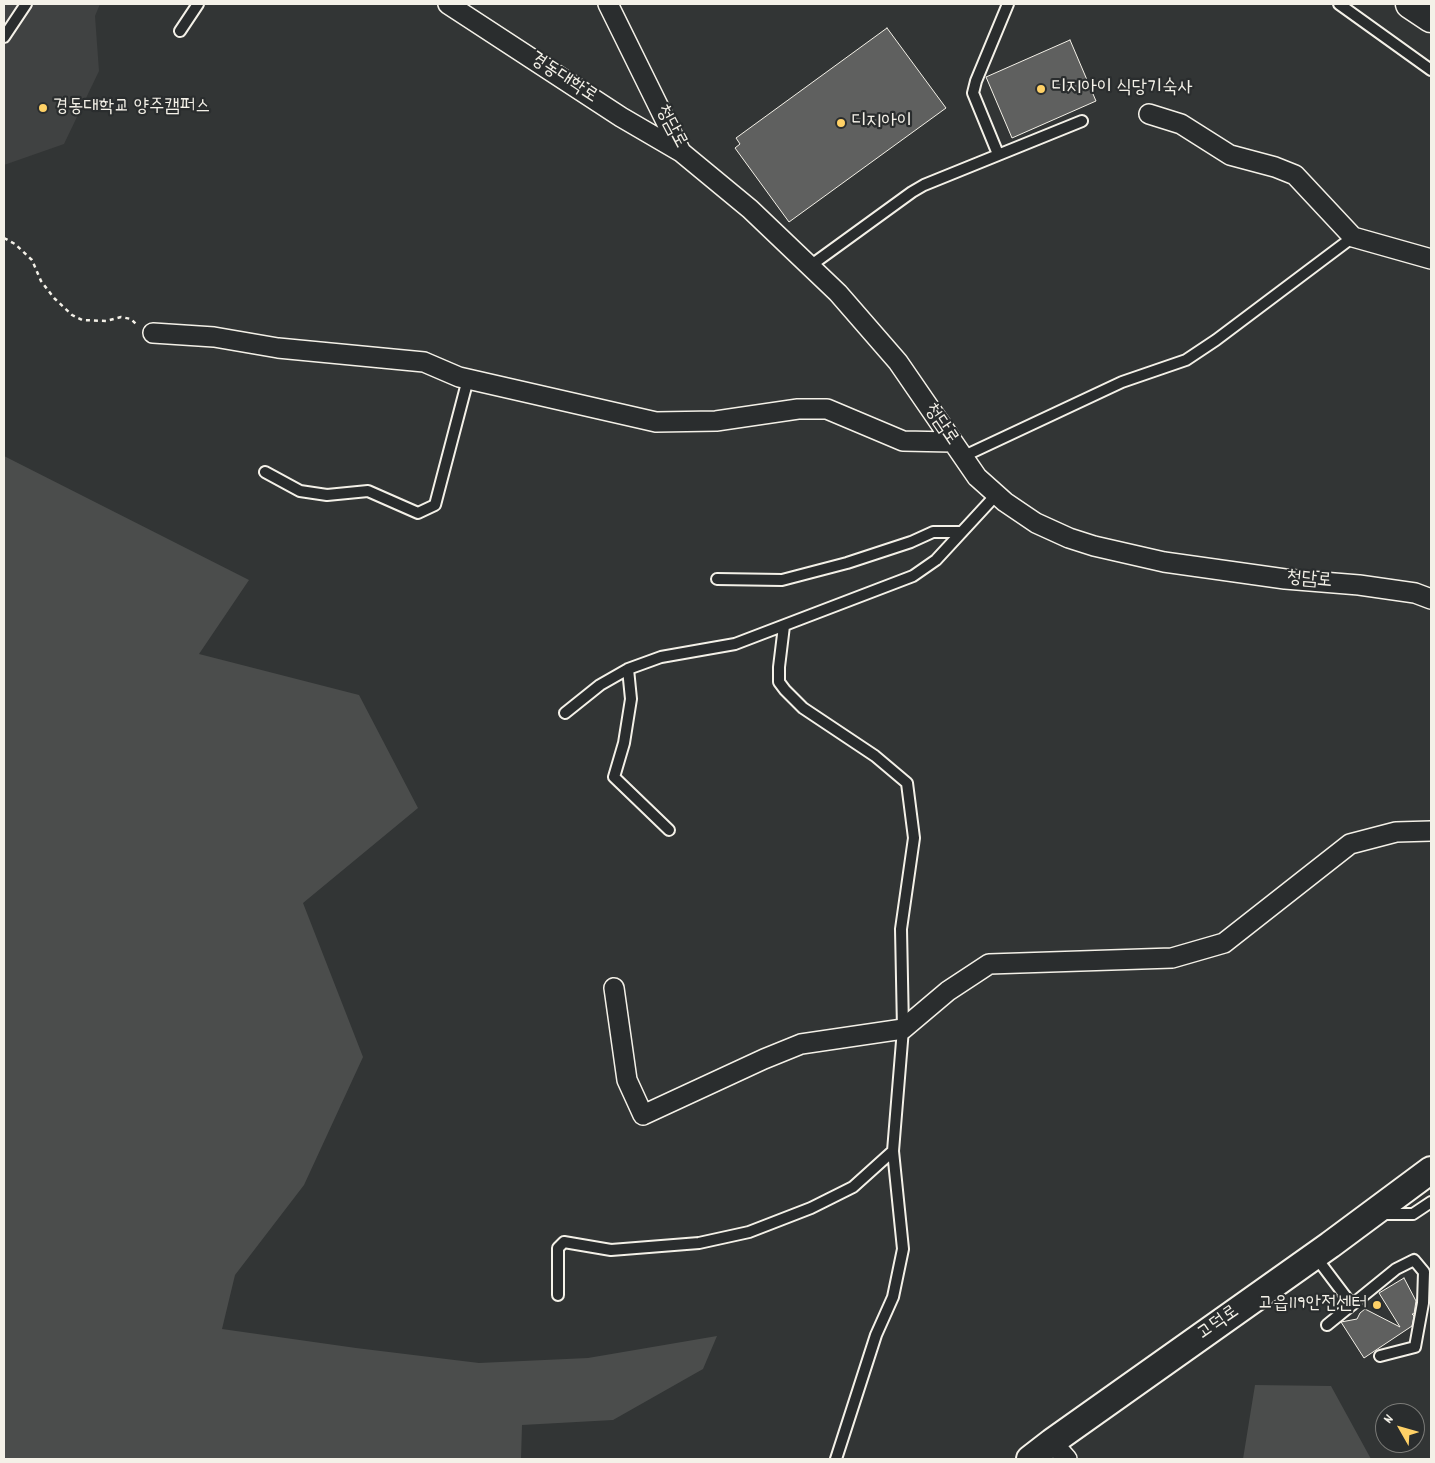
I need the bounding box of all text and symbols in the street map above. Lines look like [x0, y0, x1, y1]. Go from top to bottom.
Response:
street label: 경동대학로 [525, 49, 601, 109]
place label: 디지아이 식당기숙사 [1051, 78, 1193, 100]
marker: 디지아이 식당기숙사 [1035, 83, 1047, 95]
place label: 경동대학교 양주캠퍼스 [53, 97, 210, 119]
street label: 청담로 [649, 101, 691, 153]
marker: 경동대학교 양주캠퍼스 [37, 102, 49, 114]
place label: 디지아이 [851, 112, 912, 134]
marker: 디지아이 [835, 117, 847, 129]
street label: 청담로 [918, 400, 962, 450]
street label: 청담로 [1285, 568, 1333, 594]
place label: 고읍119안전센터 [1258, 1294, 1367, 1316]
marker: 고읍119안전센터 [1371, 1299, 1383, 1311]
street label: 고덕로 [1194, 1302, 1244, 1346]
north arrow [1375, 1403, 1425, 1453]
text: N [1379, 1411, 1399, 1428]

